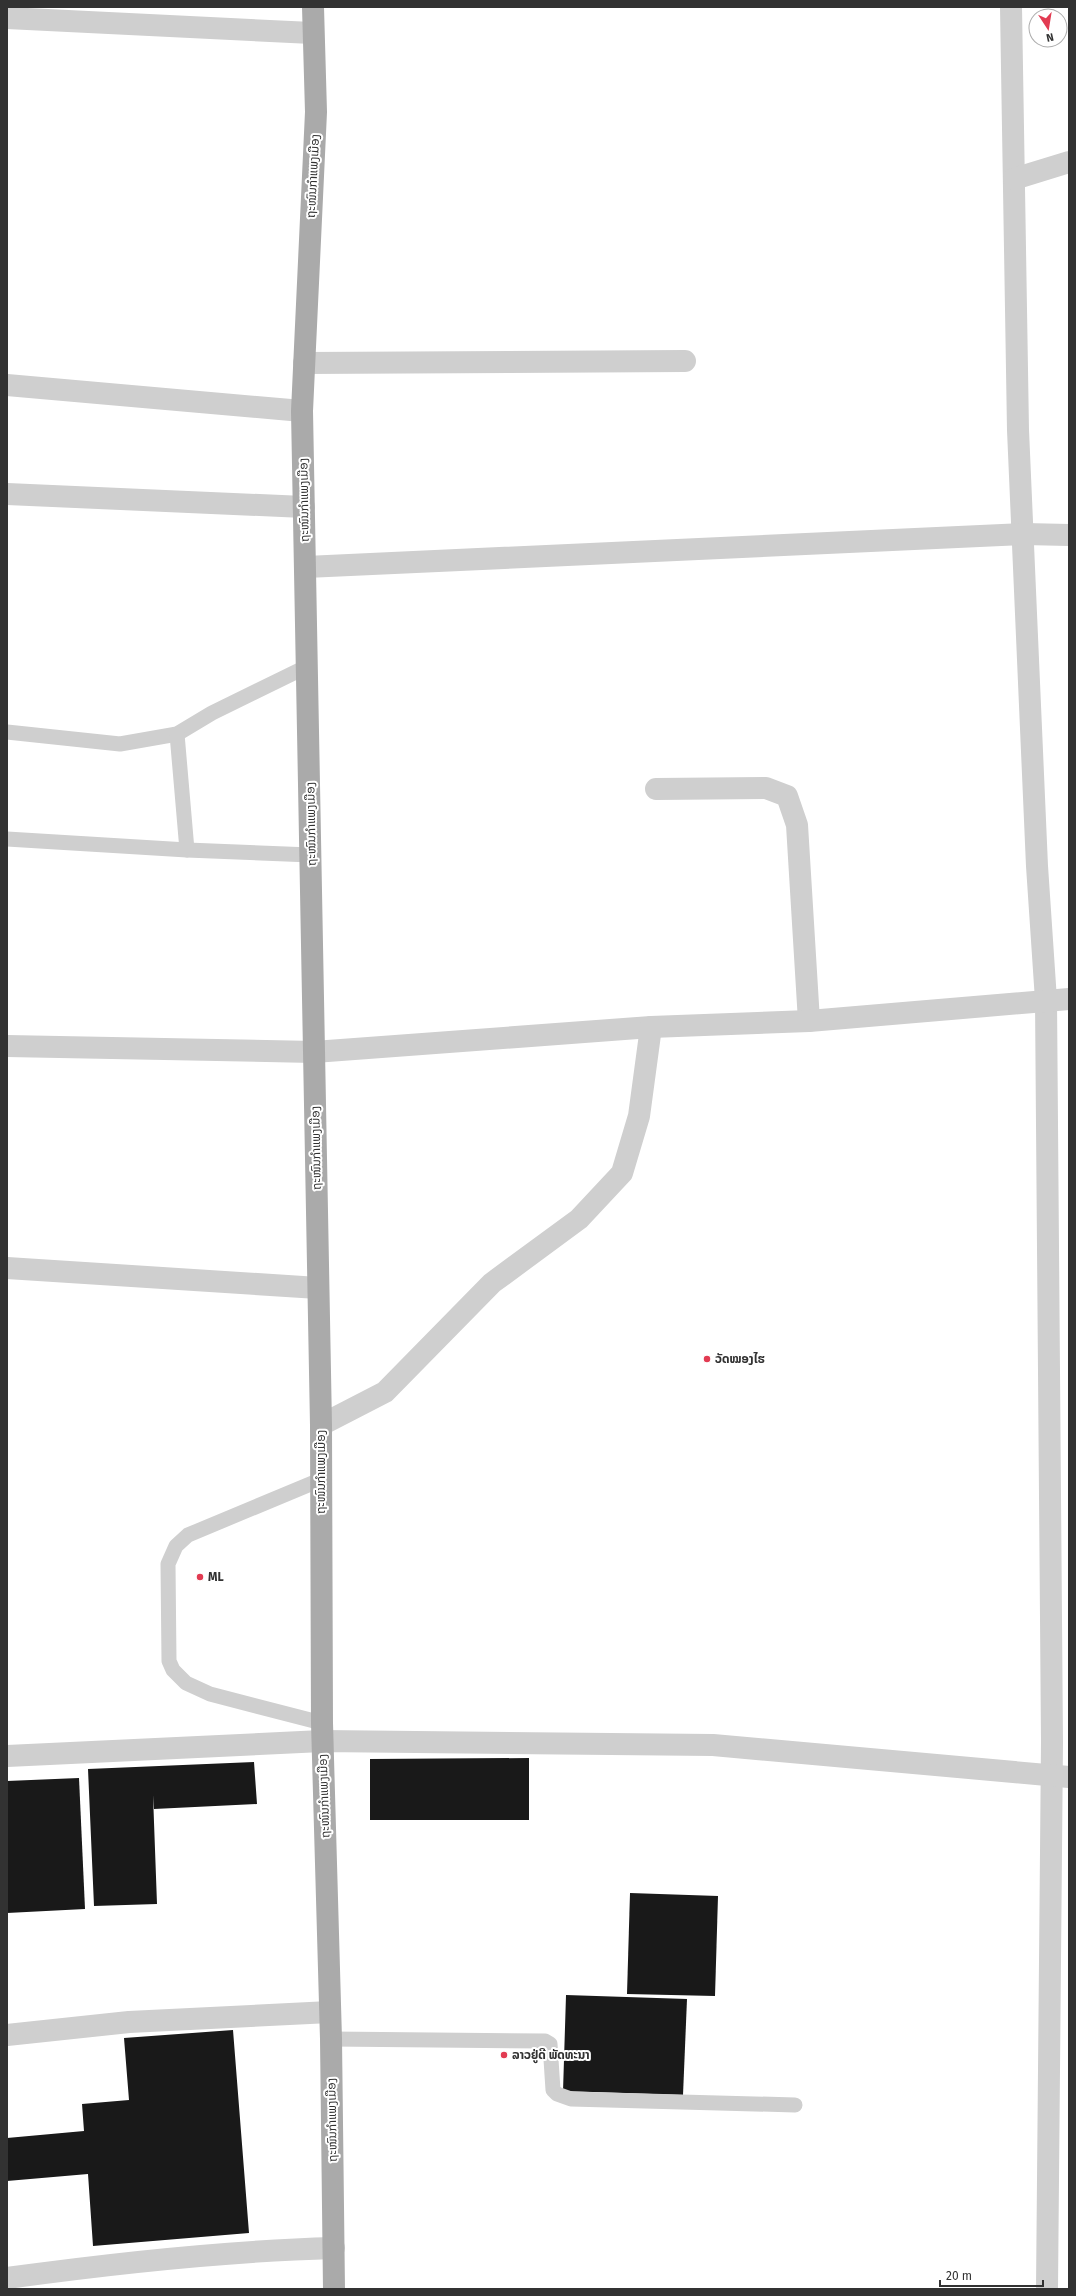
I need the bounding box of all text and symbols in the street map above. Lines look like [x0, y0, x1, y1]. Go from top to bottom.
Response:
north arrow [1028, 8, 1068, 48]
text: N [1045, 30, 1055, 44]
street label: ຖະໜົນກຳແພງເມືອງ [304, 134, 322, 218]
street label: ຖະໜົນກຳແພງເມືອງ [296, 458, 312, 542]
street label: ຖະໜົນກຳແພງເມືອງ [303, 782, 319, 866]
street label: ຖະໜົນກຳແພງເມືອງ [308, 1106, 324, 1190]
place label: ວັດໝອງໄຮ [715, 1352, 765, 1366]
marker: ວັດໝອງໄຮ [702, 1354, 712, 1364]
street label: ຖະໜົນກຳແພງເມືອງ [314, 1430, 328, 1514]
place label: ML [208, 1570, 224, 1584]
marker: ML [195, 1572, 205, 1582]
street label: ຖະໜົນກຳແພງເມືອງ [316, 1754, 332, 1838]
place label: ລາວຢູ່ດີ ພັດທະນາ [512, 2048, 590, 2064]
marker: ລາວຢູ່ດີ ພັດທະນາ [499, 2050, 509, 2060]
street label: ຖະໜົນກຳແພງເມືອງ [324, 2078, 340, 2162]
scale bar [940, 2262, 1043, 2288]
text: 20 m [946, 2269, 972, 2283]

